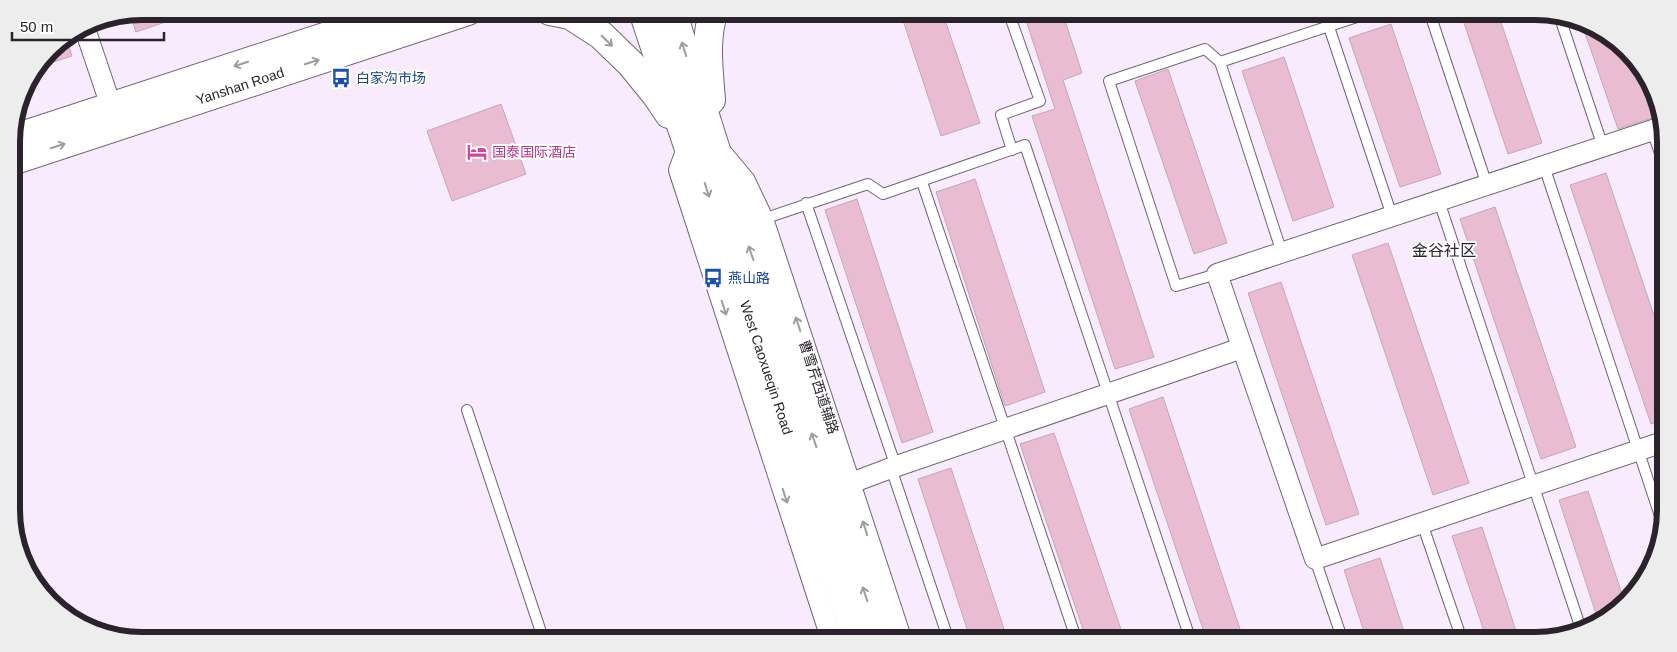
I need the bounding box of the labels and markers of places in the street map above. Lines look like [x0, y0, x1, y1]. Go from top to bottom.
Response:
bus stop icon: 白家沟市场 [330, 67, 352, 89]
place label: 白家沟市场 [356, 70, 426, 86]
hotel icon: 国泰国际酒店 [466, 141, 488, 163]
place label: 国泰国际酒店 [492, 144, 576, 160]
bus stop icon: 燕山路 [702, 267, 724, 289]
place label: 燕山路 [728, 270, 770, 286]

